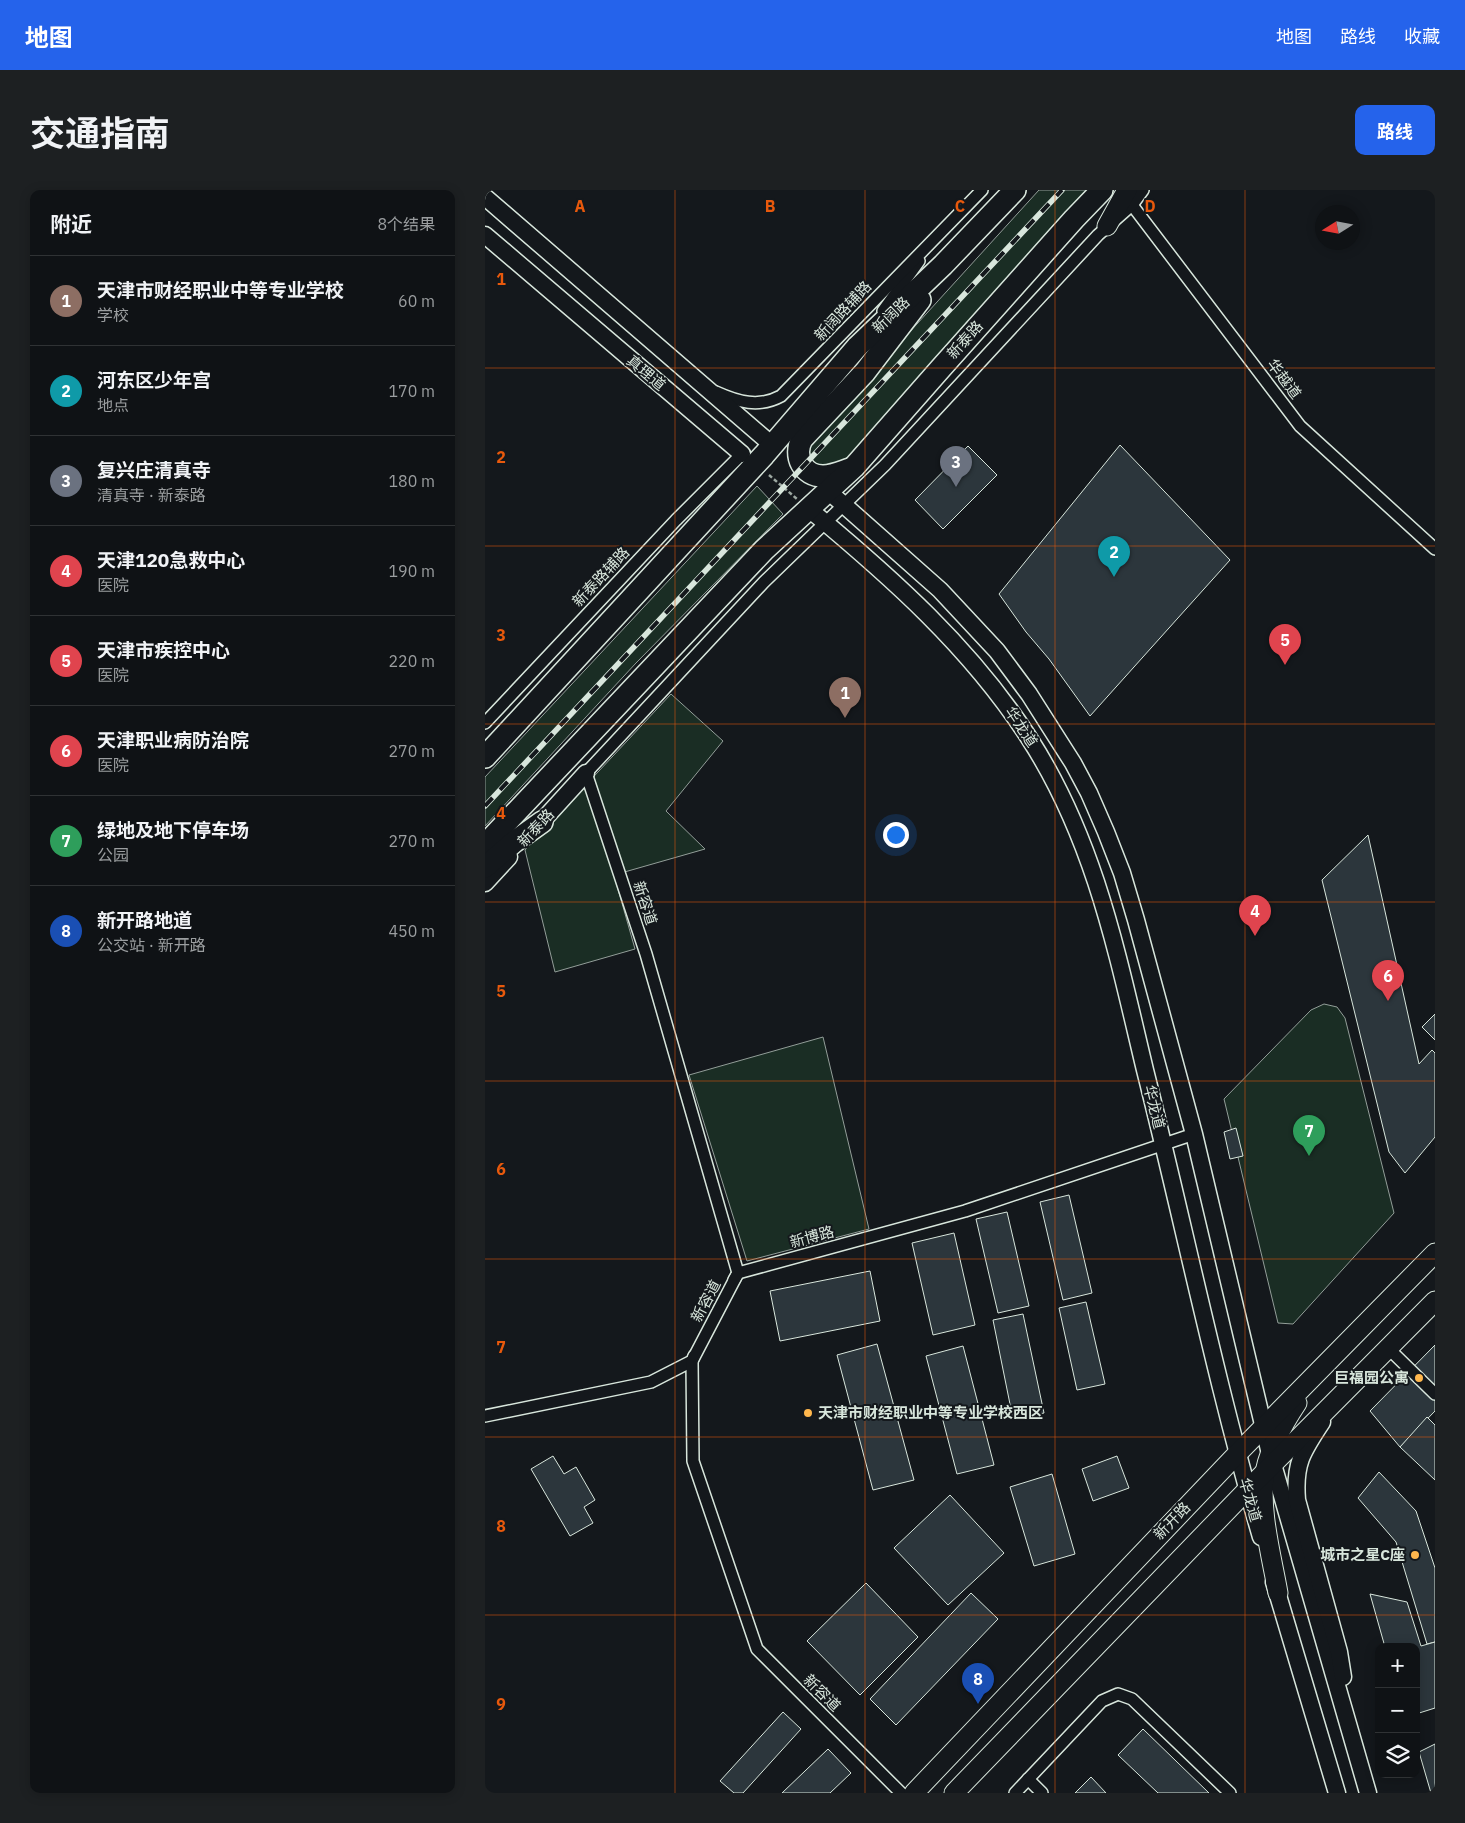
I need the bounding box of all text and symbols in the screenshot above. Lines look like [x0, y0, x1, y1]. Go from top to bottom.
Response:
text: 地图 [25, 21, 73, 53]
text: 地图 [1276, 25, 1312, 48]
text: 路线 [1340, 25, 1376, 48]
text: 收藏 [1404, 25, 1440, 48]
button: 路线 [1355, 105, 1435, 155]
text: 交通指南 [30, 110, 170, 156]
text: A [575, 196, 586, 216]
text: B [765, 196, 776, 216]
text: C [955, 196, 965, 216]
text: D [1144, 196, 1156, 216]
north arrow [1315, 205, 1360, 250]
text: 附近 [50, 210, 92, 238]
text: 8个结果 [377, 214, 435, 234]
text: 1 [496, 269, 506, 289]
street label: 新阔路辅路 [810, 277, 875, 345]
text: 天津市财经职业中等专业学校 [97, 278, 344, 302]
text: 1 [61, 291, 71, 311]
text: 60 m [398, 291, 435, 311]
street label: 新阔路 [868, 292, 913, 337]
text: 学校 [97, 305, 129, 325]
street label: 新泰路 [943, 317, 987, 363]
street label: 真理道 [623, 351, 670, 394]
street label: 华越道 [1263, 355, 1306, 402]
text: 河东区少年宫 [97, 368, 211, 392]
text: 2 [61, 381, 71, 401]
text: 170 m [388, 381, 435, 401]
text: 地点 [97, 395, 129, 415]
pin: 3 [940, 446, 972, 487]
text: 2 [496, 447, 506, 467]
text: 复兴庄清真寺 [97, 458, 211, 482]
text: 3 [61, 471, 71, 491]
text: 180 m [388, 471, 435, 491]
text: 清真寺 · 新泰路 [97, 485, 206, 505]
pin: 2 [1098, 536, 1130, 577]
street label: 新泰路辅路 [568, 543, 633, 611]
text: 天津120急救中心 [97, 548, 245, 572]
text: 4 [61, 561, 71, 581]
text: 190 m [388, 561, 435, 581]
text: 医院 [97, 575, 129, 595]
pin: 5 [1269, 624, 1301, 665]
text: 3 [496, 625, 506, 645]
text: 天津市疾控中心 [97, 638, 230, 662]
text: 5 [61, 651, 71, 671]
text: 220 m [388, 651, 435, 671]
text: 医院 [97, 665, 129, 685]
pin: 1 [829, 677, 861, 718]
street label: 华龙道 [1001, 703, 1042, 751]
text: 天津职业病防治院 [97, 728, 249, 752]
text: 6 [61, 741, 71, 761]
text: 270 m [388, 741, 435, 761]
text: 医院 [97, 755, 129, 775]
text: 4 [496, 803, 506, 823]
street label: 新泰路 [513, 805, 558, 851]
text: 绿地及地下停车场 [97, 818, 249, 842]
your location [883, 822, 909, 848]
text: 7 [61, 831, 71, 851]
text: 270 m [388, 831, 435, 851]
text: 公园 [97, 845, 129, 865]
street label: 新容道 [629, 879, 661, 927]
pin: 4 [1239, 895, 1271, 936]
text: 新开路地道 [97, 908, 192, 932]
text: 8 [61, 921, 71, 941]
text: 450 m [388, 921, 435, 941]
text: 公交站 · 新开路 [97, 935, 206, 955]
pin: 6 [1372, 960, 1404, 1001]
text: 5 [496, 981, 506, 1001]
street label: 华龙道 [1140, 1083, 1169, 1131]
pin: 7 [1293, 1115, 1325, 1156]
text: 6 [496, 1159, 506, 1179]
street label: 新博路 [788, 1222, 836, 1252]
street label: 新容道 [687, 1276, 725, 1325]
text: 7 [496, 1337, 506, 1357]
place label: 巨福园公寓 [1334, 1368, 1409, 1387]
marker: 巨福园公寓 [1413, 1372, 1425, 1384]
place label: 天津市财经职业中等专业学校西区 [818, 1403, 1043, 1422]
marker: 天津市财经职业中等专业学校西区 [802, 1407, 814, 1419]
street label: 华龙道 [1235, 1476, 1266, 1524]
street label: 新开路 [1149, 1498, 1194, 1543]
text: 8 [496, 1516, 506, 1536]
place label: 城市之星C座 [1320, 1545, 1405, 1564]
marker: 城市之星C座 [1409, 1549, 1421, 1561]
map controls [1375, 1643, 1420, 1778]
button: + [1375, 1643, 1420, 1688]
pin: 8 [962, 1663, 994, 1704]
street label: 新容道 [800, 1670, 845, 1715]
button: − [1375, 1688, 1420, 1733]
text: 9 [496, 1694, 506, 1714]
button: layers [1375, 1733, 1420, 1778]

